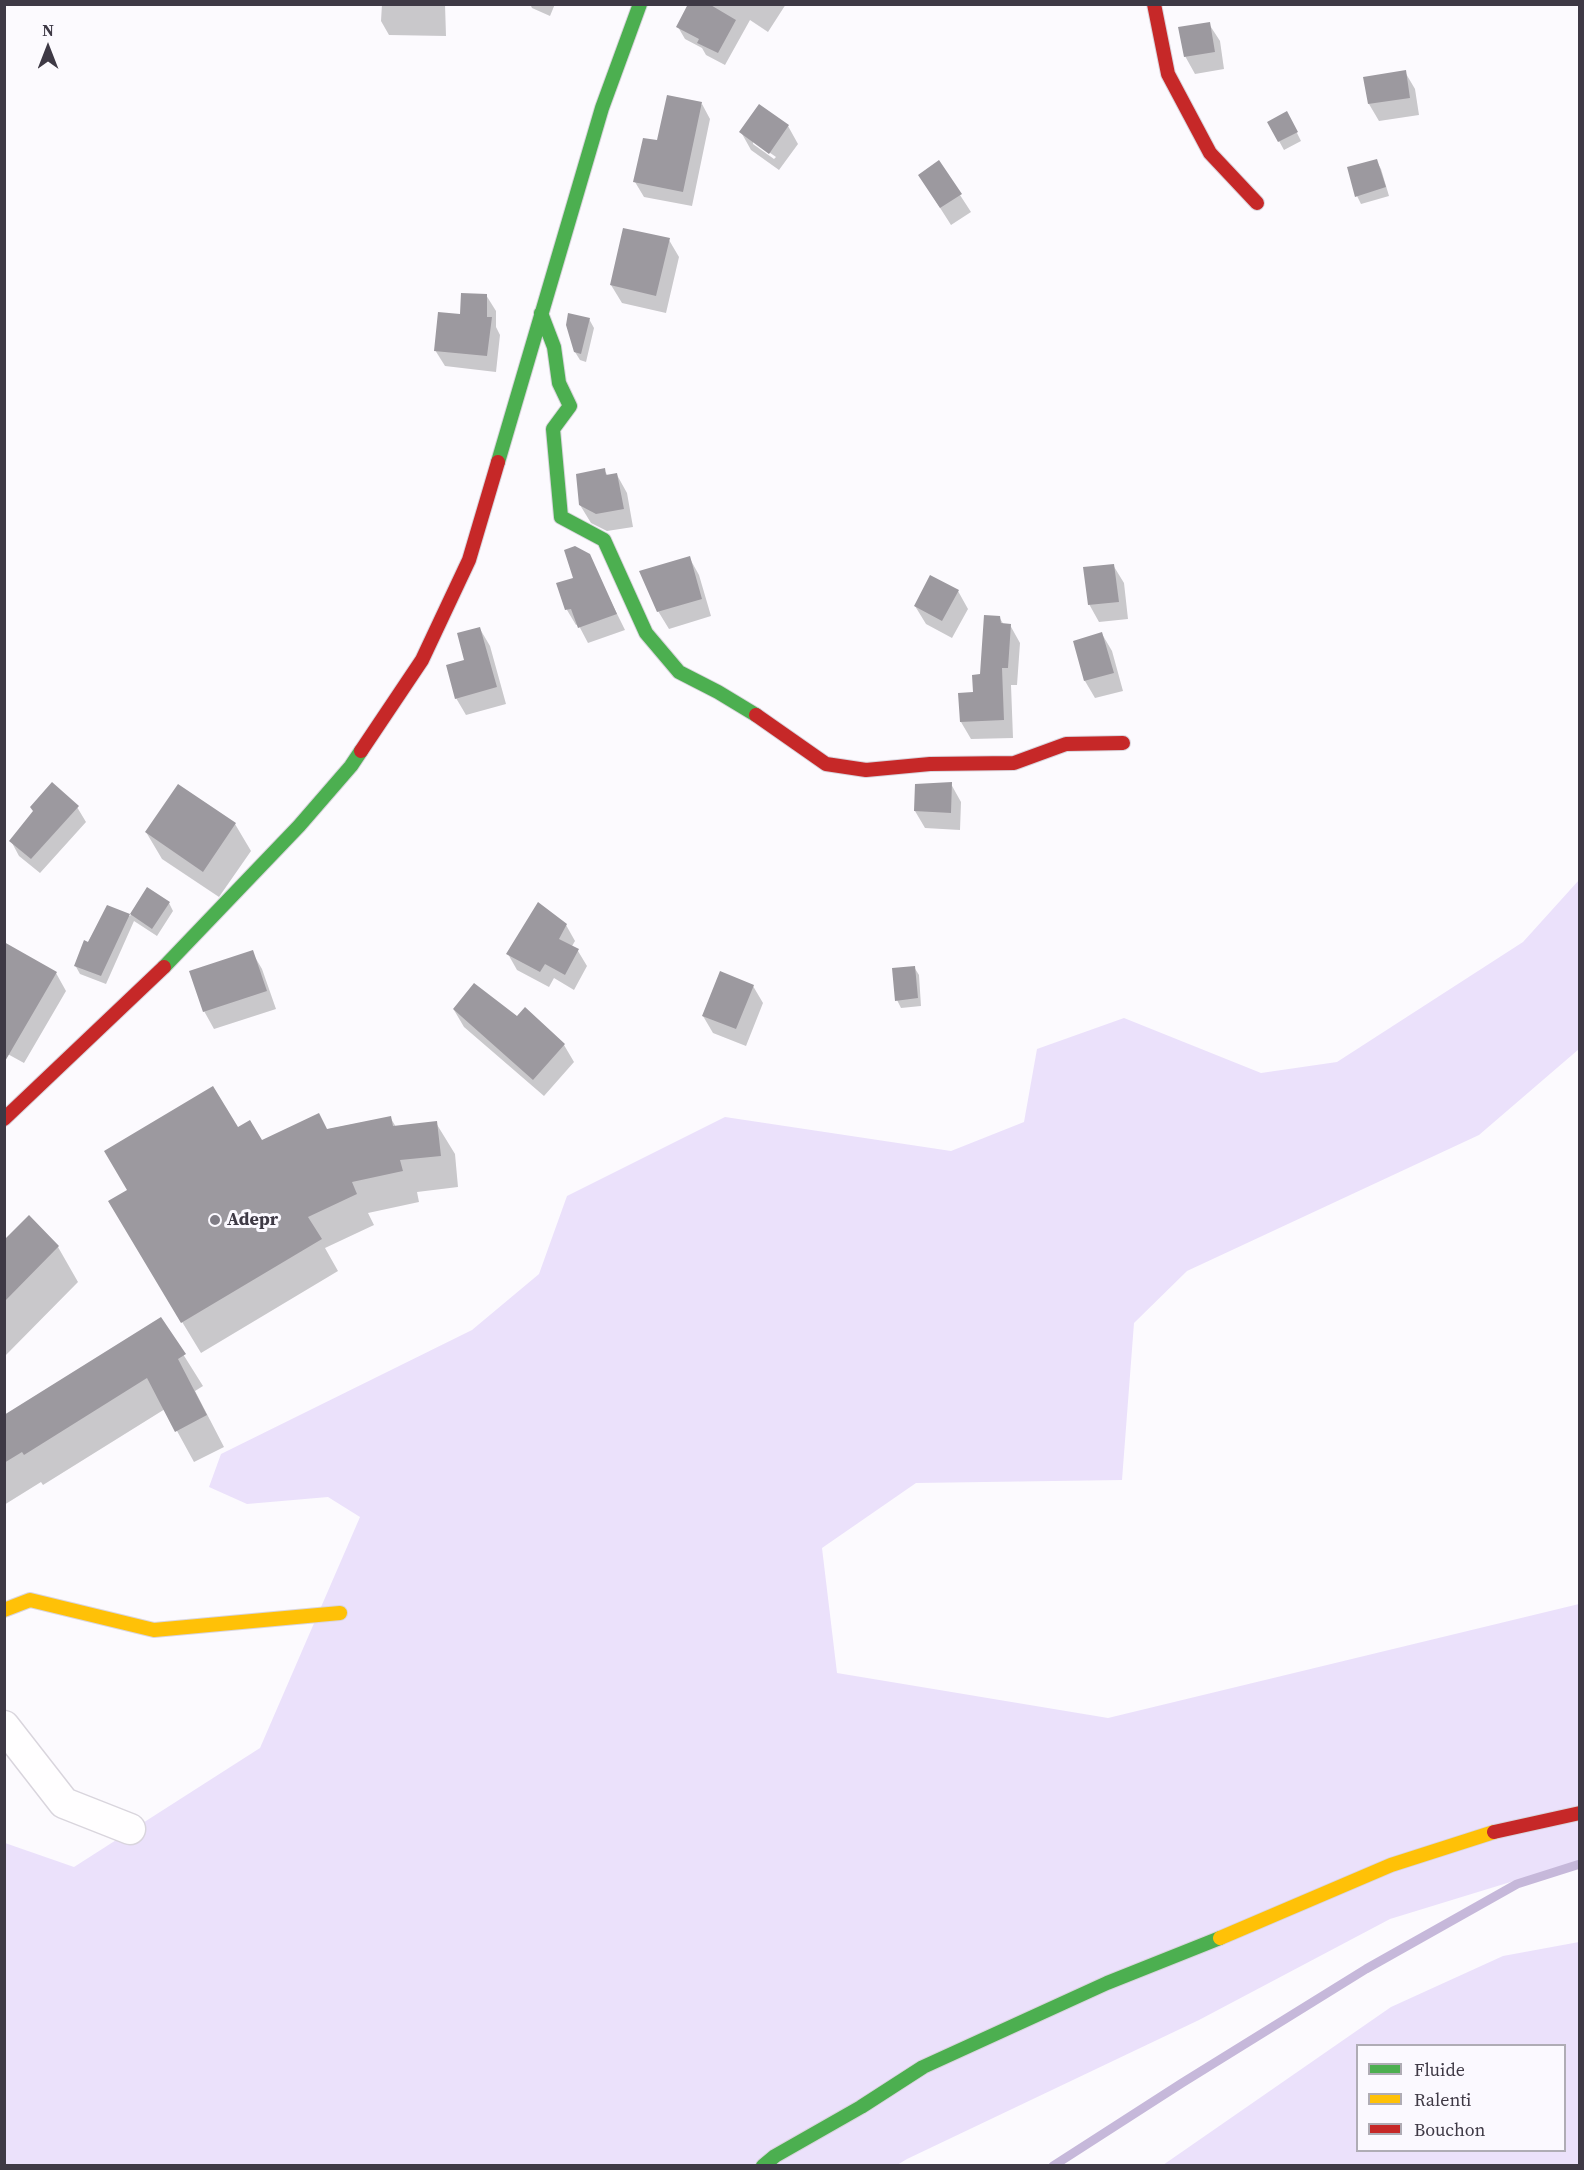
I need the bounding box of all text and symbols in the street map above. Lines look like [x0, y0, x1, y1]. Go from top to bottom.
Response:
north arrow [18, 18, 78, 78]
text: N [42, 19, 54, 41]
place label: Adepr [227, 1209, 278, 1231]
marker: Adepr [208, 1213, 222, 1227]
legend [1356, 2044, 1566, 2152]
text: Fluide [1414, 2057, 1465, 2082]
text: Ralenti [1414, 2087, 1471, 2112]
text: Bouchon [1414, 2117, 1486, 2142]

